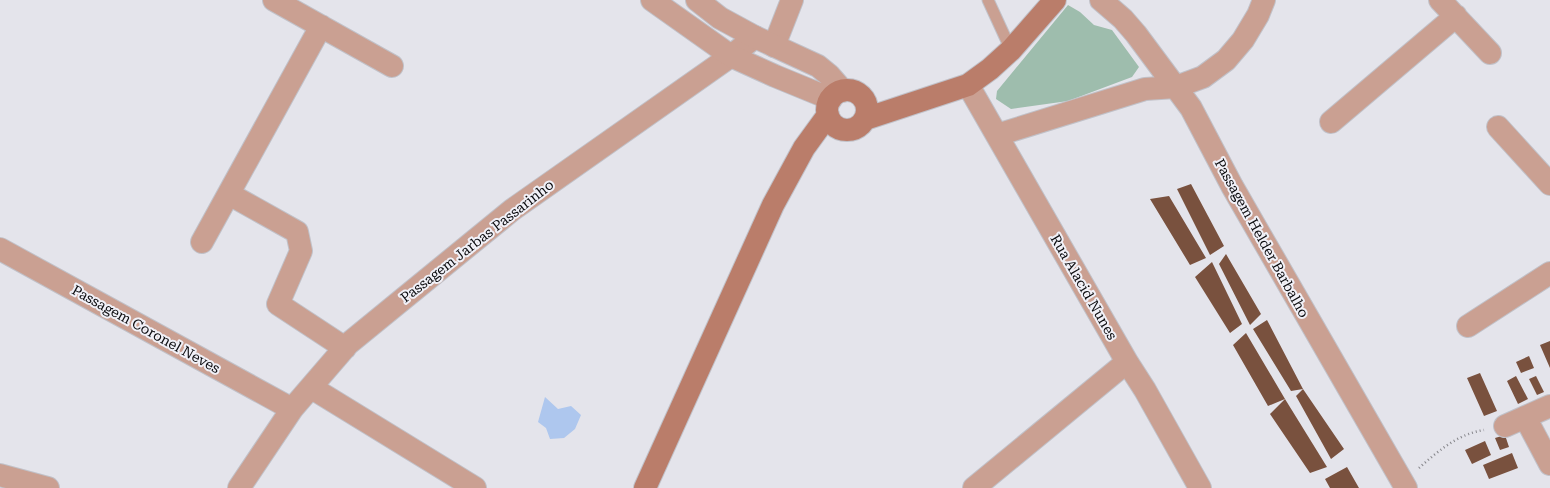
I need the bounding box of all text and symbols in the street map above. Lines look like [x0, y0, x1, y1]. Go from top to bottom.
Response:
street label: Passagem Helder Barbalho [1212, 156, 1312, 320]
street label: Passagem Jarbas Passarinho [397, 176, 557, 306]
street label: Rua Alacid Nunes [1047, 231, 1121, 343]
street label: Passagem Coronel Neves [69, 282, 223, 377]

